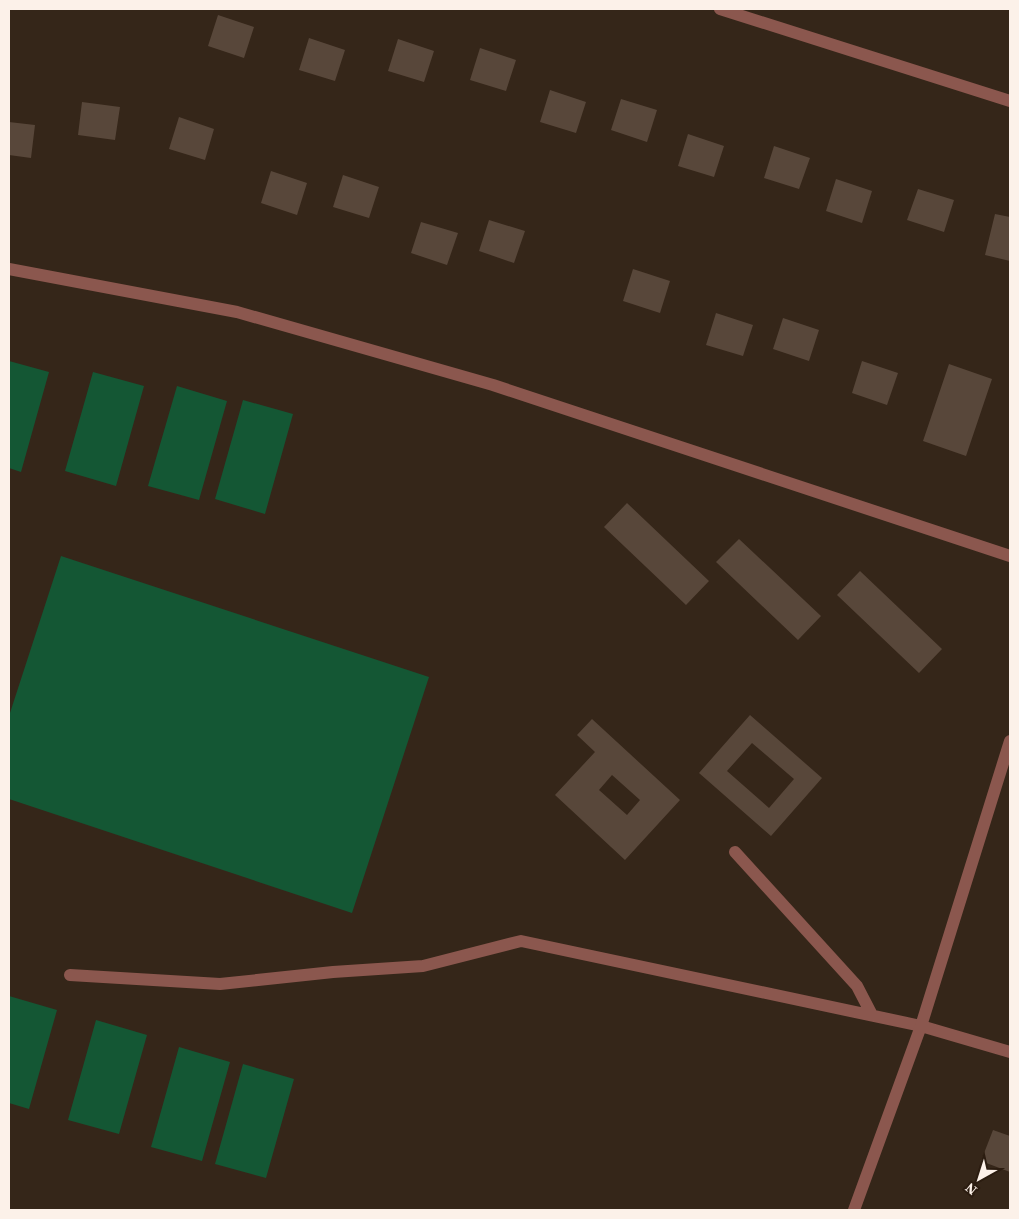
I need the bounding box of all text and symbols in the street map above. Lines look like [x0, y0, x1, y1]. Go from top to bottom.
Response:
north arrow [954, 1154, 1004, 1204]
text: N [961, 1178, 981, 1200]

